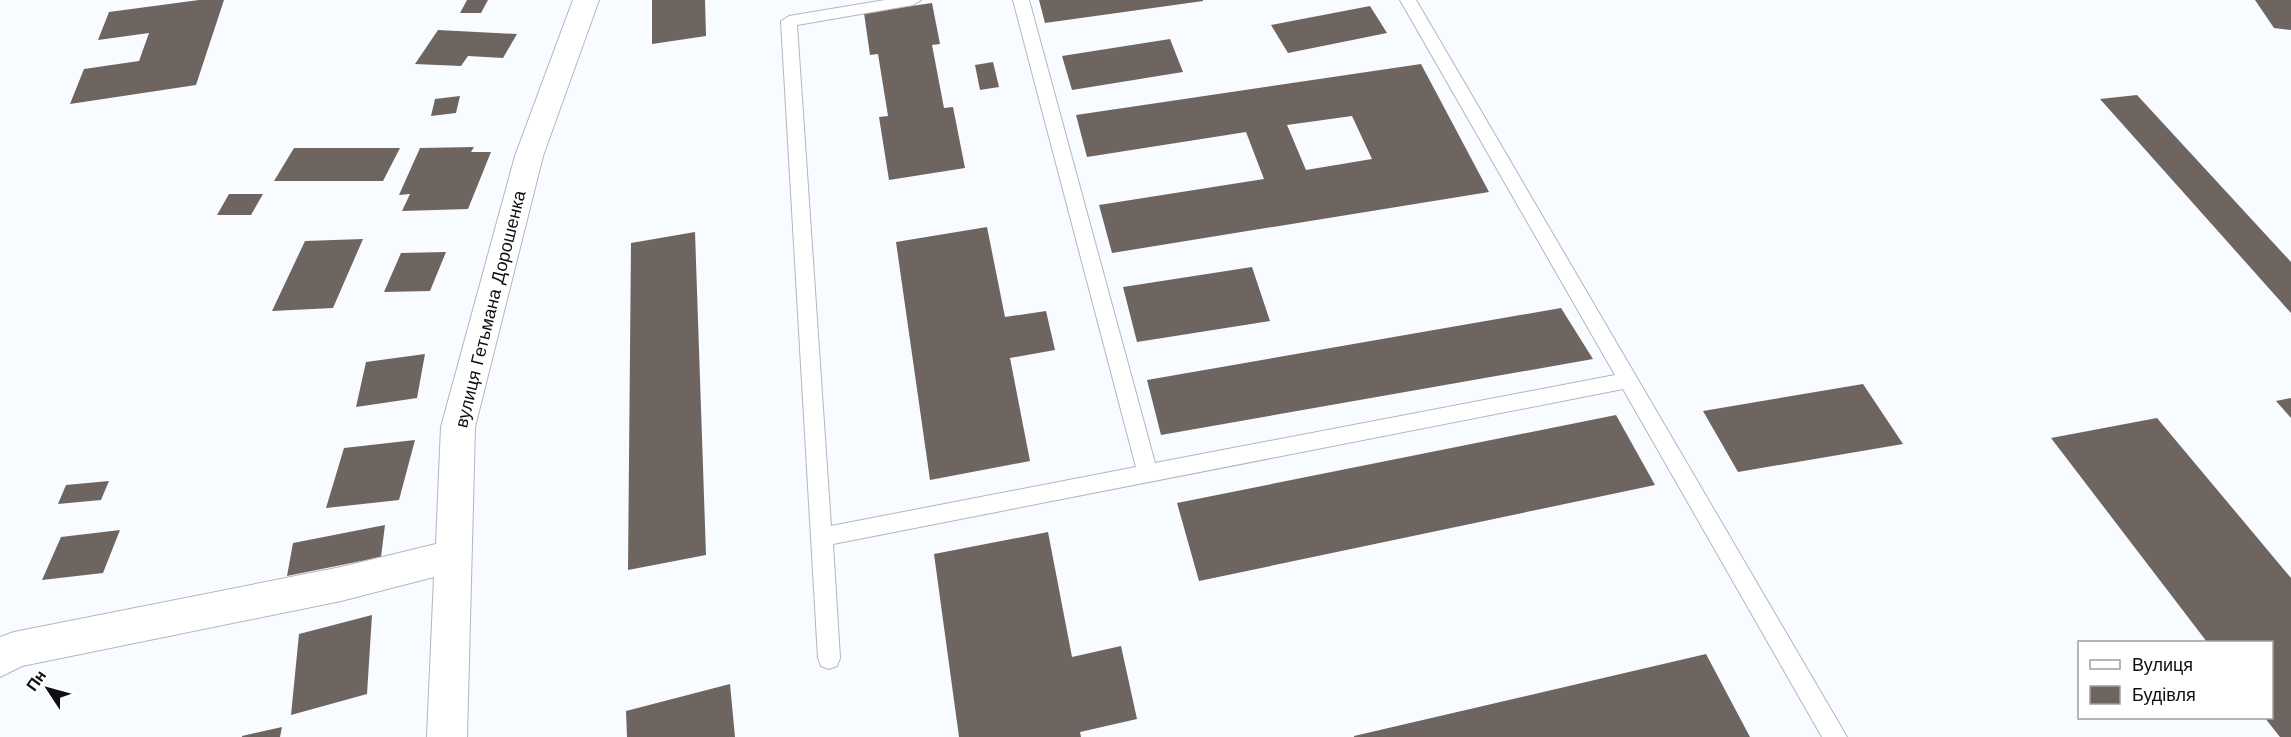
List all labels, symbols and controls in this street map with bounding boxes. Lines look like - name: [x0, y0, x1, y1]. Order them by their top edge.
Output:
- street label: вулиця Гетьмана Дорошенка: [450, 187, 530, 430]
- legend: [2078, 641, 2273, 719]
- text: Вулиця: [2132, 654, 2193, 675]
- north arrow: [18, 659, 78, 719]
- text: Пн: [22, 666, 50, 695]
- text: Будівля: [2132, 684, 2196, 705]

